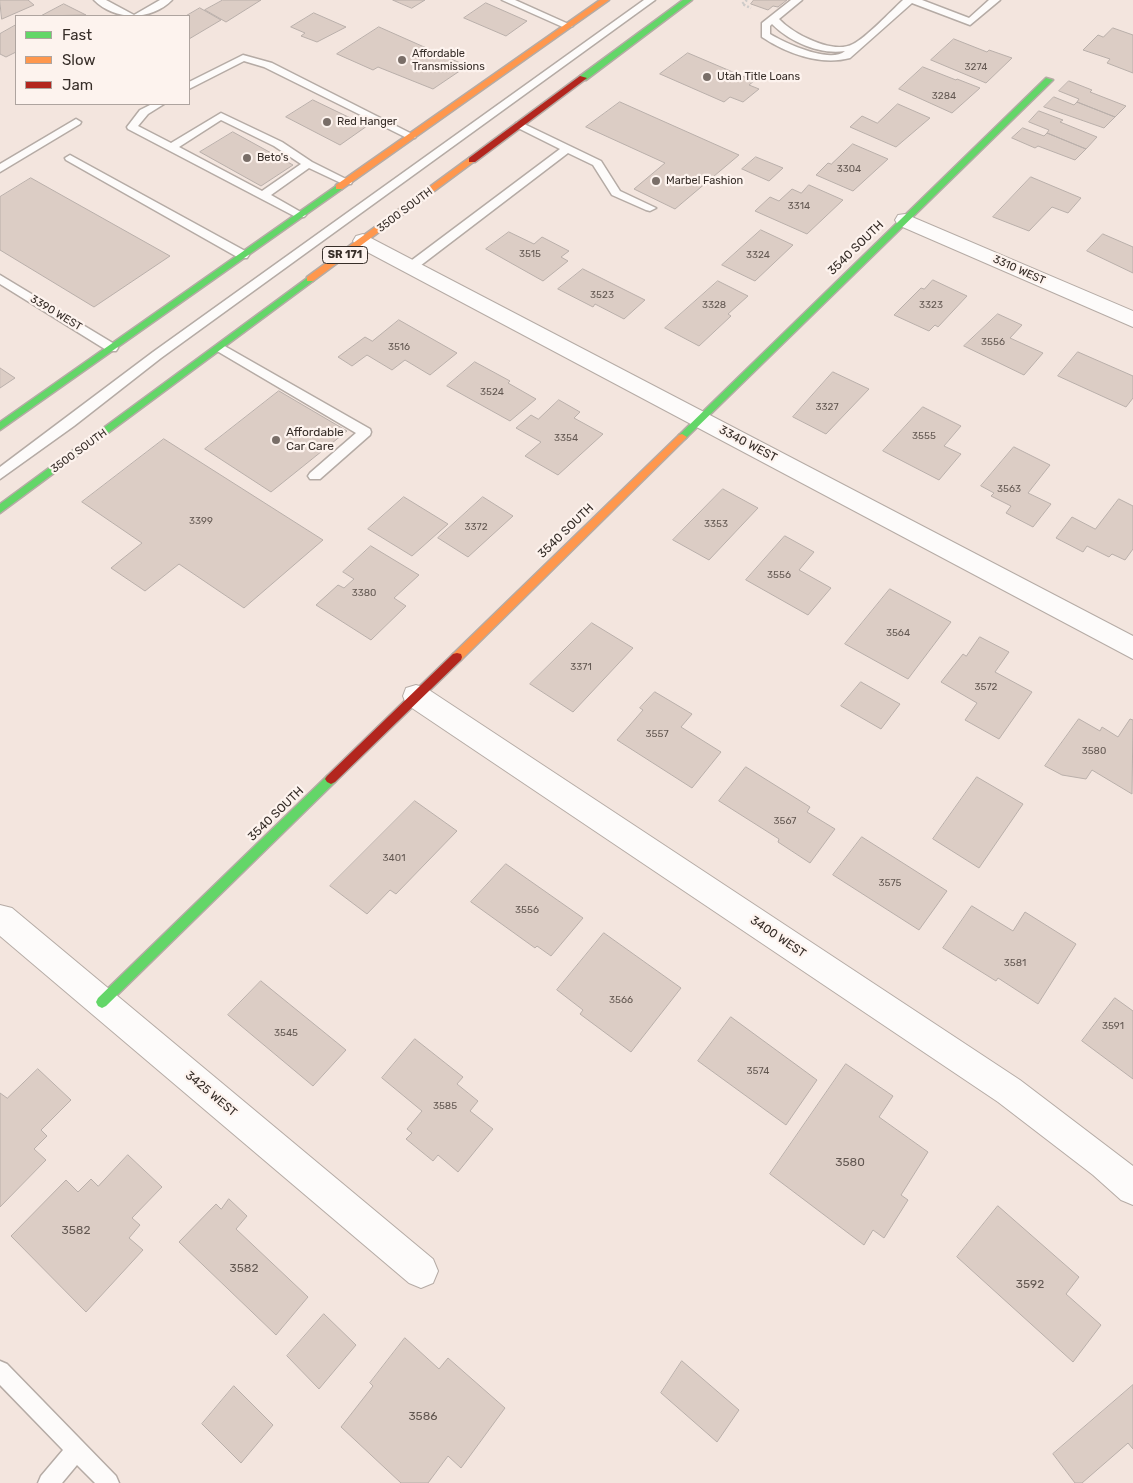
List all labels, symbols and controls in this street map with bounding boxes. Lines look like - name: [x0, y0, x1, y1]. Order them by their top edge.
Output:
- legend: [15, 15, 190, 105]
- text: Fast: [62, 26, 92, 44]
- place label: Affordable Transmissions: [412, 47, 485, 73]
- text: Slow: [62, 51, 95, 69]
- marker: Affordable Transmissions: [396, 54, 408, 66]
- house number: 3274: [965, 61, 987, 73]
- place label: Utah Title Loans: [717, 70, 800, 84]
- marker: Utah Title Loans: [701, 71, 713, 83]
- text: Jam: [62, 76, 93, 94]
- house number: 3284: [932, 90, 956, 102]
- place label: Red Hanger: [337, 115, 397, 129]
- marker: Red Hanger: [321, 116, 333, 128]
- place label: Beto's: [257, 151, 289, 165]
- marker: Beto's: [241, 152, 253, 164]
- house number: 3304: [837, 163, 861, 175]
- place label: Marbel Fashion: [666, 174, 743, 188]
- marker: Marbel Fashion: [650, 175, 662, 187]
- street label: 3500 SOUTH: [375, 185, 435, 235]
- house number: 3314: [788, 200, 810, 212]
- street label: 3540 SOUTH: [825, 218, 887, 278]
- road number: SR 171: [322, 246, 368, 264]
- house number: 3515: [519, 248, 541, 260]
- house number: 3324: [746, 249, 770, 261]
- street label: 3310 WEST: [991, 253, 1047, 287]
- house number: 3523: [590, 289, 614, 301]
- street label: 3390 WEST: [28, 292, 84, 334]
- house number: 3328: [702, 299, 726, 311]
- house number: 3323: [919, 299, 943, 311]
- house number: 3556: [981, 336, 1005, 348]
- house number: 3516: [388, 341, 410, 353]
- house number: 3524: [480, 386, 504, 398]
- house number: 3327: [815, 401, 839, 413]
- street label: 3340 WEST: [717, 423, 779, 465]
- street label: 3500 SOUTH: [48, 426, 110, 476]
- place label: Affordable Car Care: [286, 426, 344, 454]
- house number: 3555: [912, 430, 936, 442]
- house number: 3354: [554, 432, 578, 444]
- marker: Affordable Car Care: [270, 434, 282, 446]
- house number: 3563: [997, 483, 1021, 495]
- street label: 3540 SOUTH: [535, 501, 597, 561]
- house number: 3399: [189, 515, 213, 527]
- house number: 3353: [704, 518, 728, 530]
- house number: 3372: [464, 521, 488, 533]
- house number: 3556: [767, 569, 791, 581]
- house number: 3380: [352, 587, 376, 599]
- house number: 3564: [886, 627, 910, 639]
- house number: 3371: [570, 661, 592, 673]
- house number: 3572: [975, 681, 997, 693]
- house number: 3557: [645, 728, 669, 740]
- house number: 3580: [1082, 745, 1106, 757]
- street label: 3540 SOUTH: [245, 784, 307, 844]
- house number: 3567: [774, 815, 796, 827]
- house number: 3401: [383, 852, 405, 864]
- house number: 3575: [878, 877, 902, 889]
- house number: 3556: [515, 904, 539, 916]
- street label: 3400 WEST: [747, 913, 809, 961]
- house number: 3581: [1004, 957, 1026, 969]
- house number: 3566: [609, 994, 633, 1006]
- house number: 3591: [1102, 1020, 1124, 1032]
- house number: 3545: [274, 1027, 298, 1039]
- house number: 3574: [747, 1065, 769, 1077]
- street label: 3425 WEST: [182, 1068, 240, 1120]
- house number: 3585: [433, 1100, 457, 1112]
- house number: 3580: [835, 1156, 865, 1170]
- house number: 3582: [61, 1224, 91, 1238]
- house number: 3582: [229, 1262, 259, 1276]
- house number: 3592: [1016, 1278, 1044, 1292]
- house number: 3586: [408, 1410, 438, 1424]

